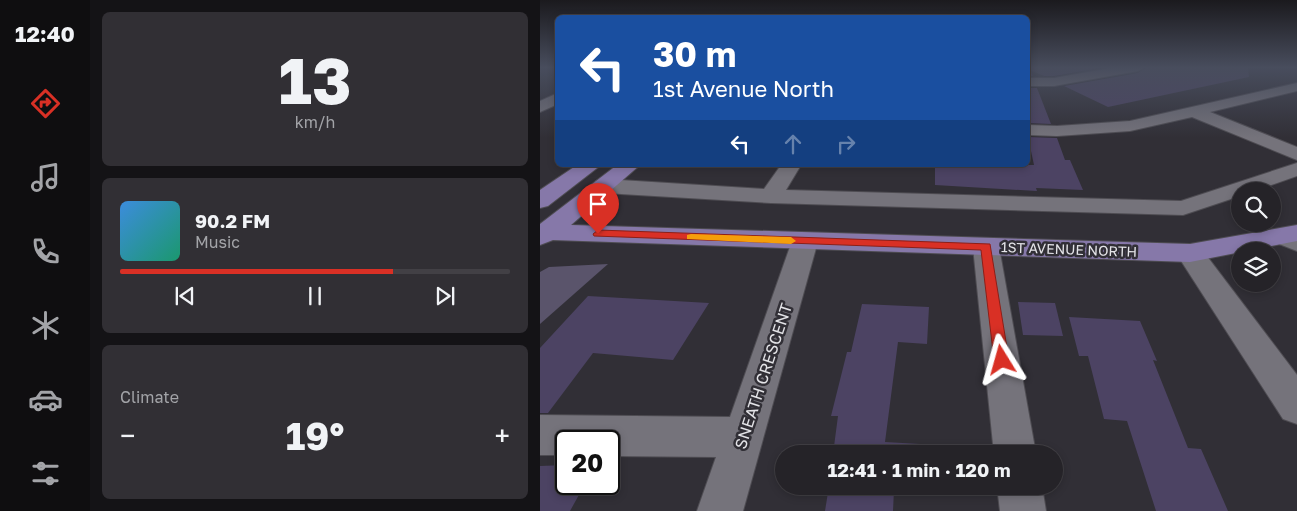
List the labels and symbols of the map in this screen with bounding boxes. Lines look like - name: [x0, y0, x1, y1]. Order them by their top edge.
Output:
- pin: [577, 183, 619, 234]
- street label: 1ST AVENUE NORTH: [1001, 238, 1137, 260]
- street label: SNEATH CRESCENT: [730, 300, 796, 451]
- position arrow: [975, 333, 1027, 385]
- speed limit sign: 20: [555, 430, 620, 495]

